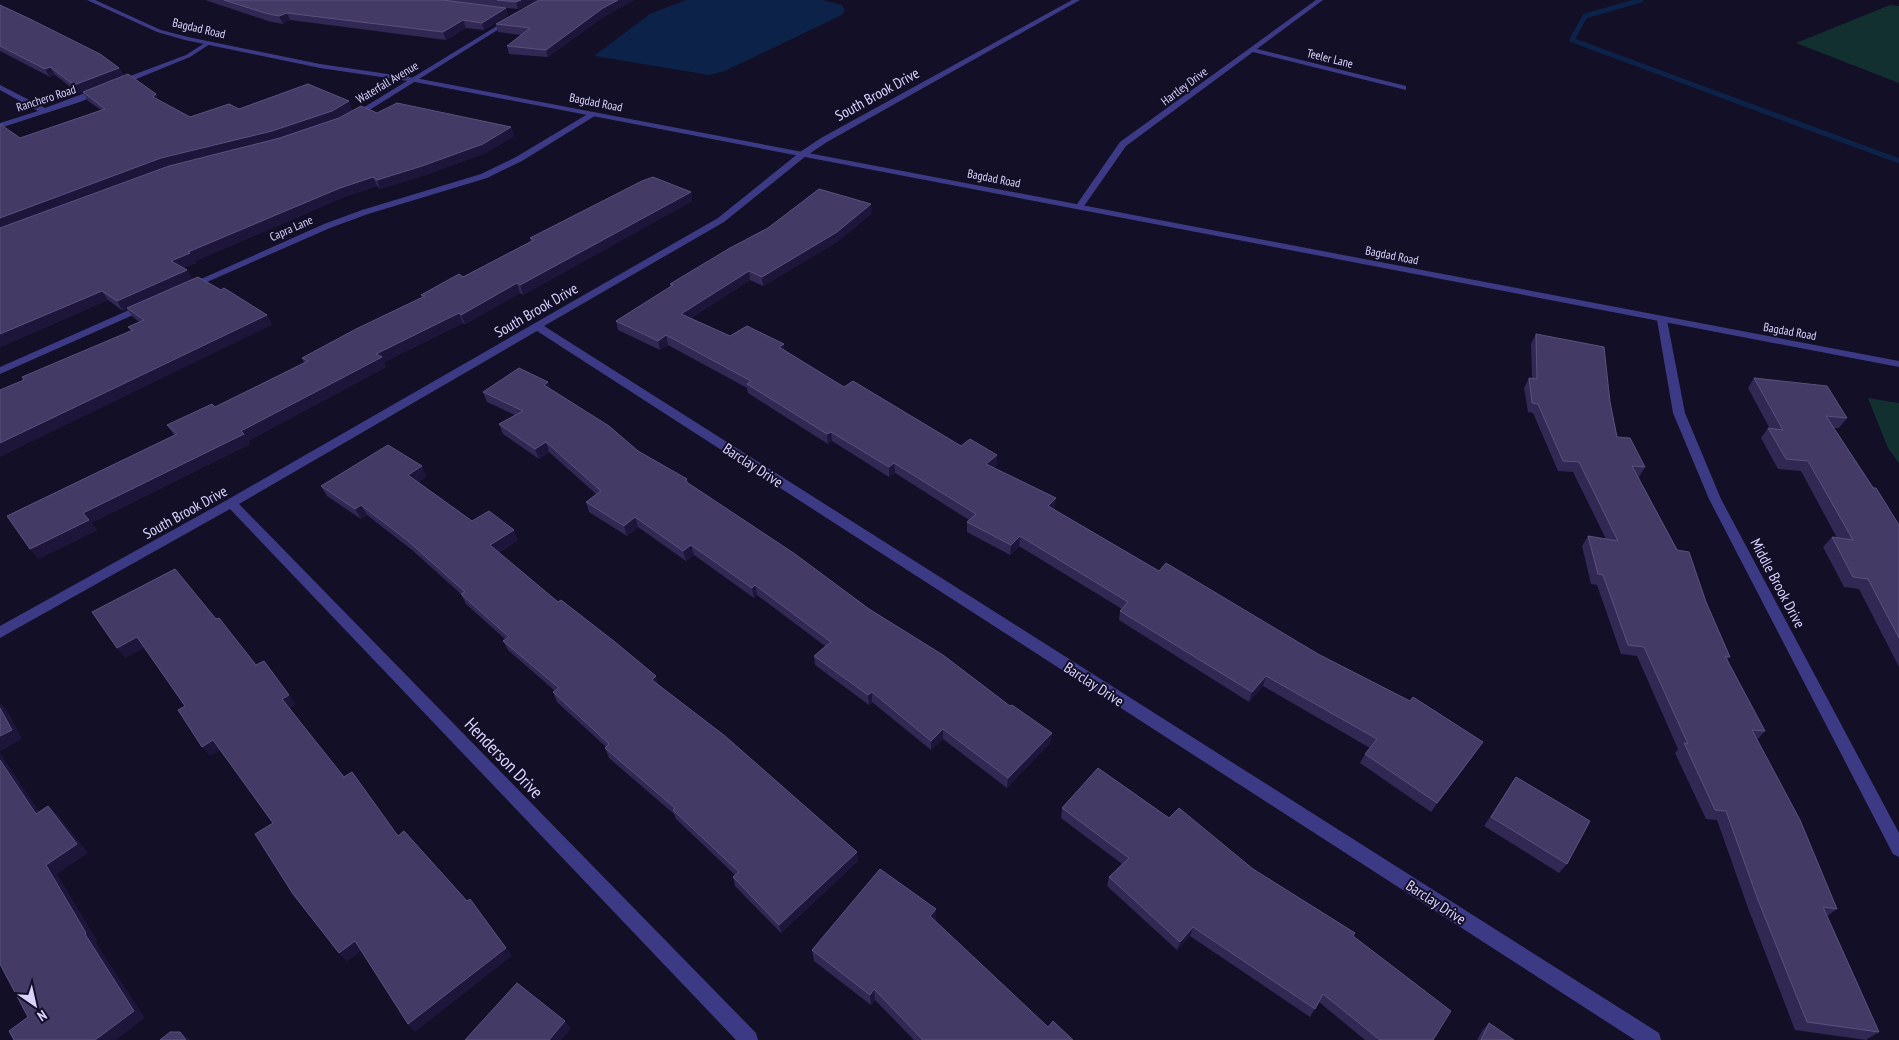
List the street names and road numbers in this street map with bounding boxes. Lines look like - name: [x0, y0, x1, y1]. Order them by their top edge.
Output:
- street label: Bagdad Road: [171, 15, 227, 41]
- street label: Teeler Lane: [1305, 45, 1355, 71]
- street label: Waterfall Avenue: [353, 58, 421, 106]
- street label: South Brook Drive: [832, 63, 922, 125]
- street label: Hartley Drive: [1158, 64, 1210, 108]
- street label: Ranchero Road: [14, 81, 78, 115]
- street label: Bagdad Road: [568, 89, 624, 115]
- street label: Bagdad Road: [966, 165, 1022, 191]
- street label: Capra Lane: [267, 212, 315, 244]
- street label: Bagdad Road: [1364, 242, 1420, 268]
- street label: South Brook Drive: [491, 278, 581, 342]
- street label: Bagdad Road: [1762, 319, 1818, 343]
- street label: Barclay Drive: [719, 439, 787, 491]
- street label: South Brook Drive: [140, 481, 230, 543]
- street label: Middle Brook Drive: [1746, 535, 1810, 631]
- street label: Barclay Drive: [1060, 658, 1128, 710]
- street label: Henderson Drive: [460, 713, 548, 803]
- street label: Barclay Drive: [1402, 876, 1470, 928]

